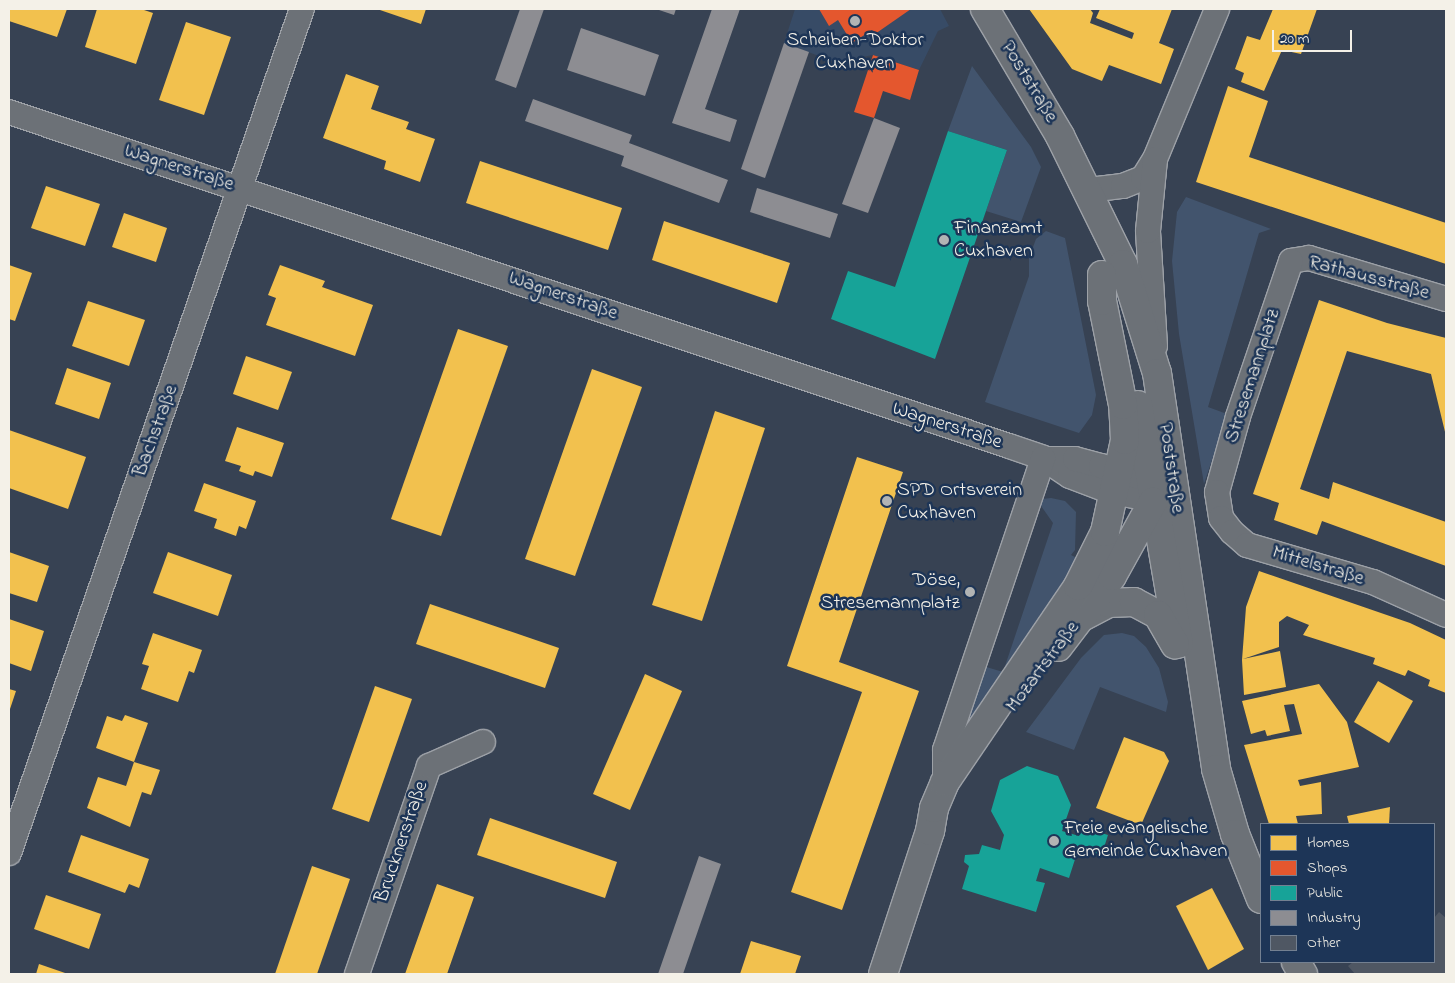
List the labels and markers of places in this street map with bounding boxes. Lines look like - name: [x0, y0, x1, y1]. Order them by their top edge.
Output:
- marker: Scheiben-Doktor Cuxhaven: [849, 15, 861, 27]
- place label: Scheiben-Doktor Cuxhaven: [786, 29, 924, 76]
- place label: Finanzamt Cuxhaven: [954, 216, 1042, 263]
- marker: Finanzamt Cuxhaven: [938, 234, 950, 246]
- place label: SPD Ortsverein Cuxhaven: [897, 478, 1022, 525]
- marker: SPD Ortsverein Cuxhaven: [881, 495, 893, 507]
- place label: Döse, Stresemannplatz: [821, 568, 960, 615]
- marker: Döse, Stresemannplatz: [964, 586, 976, 598]
- place label: Freie evangelische Gemeinde Cuxhaven: [1064, 817, 1227, 864]
- marker: Freie evangelische Gemeinde Cuxhaven: [1048, 835, 1060, 847]

